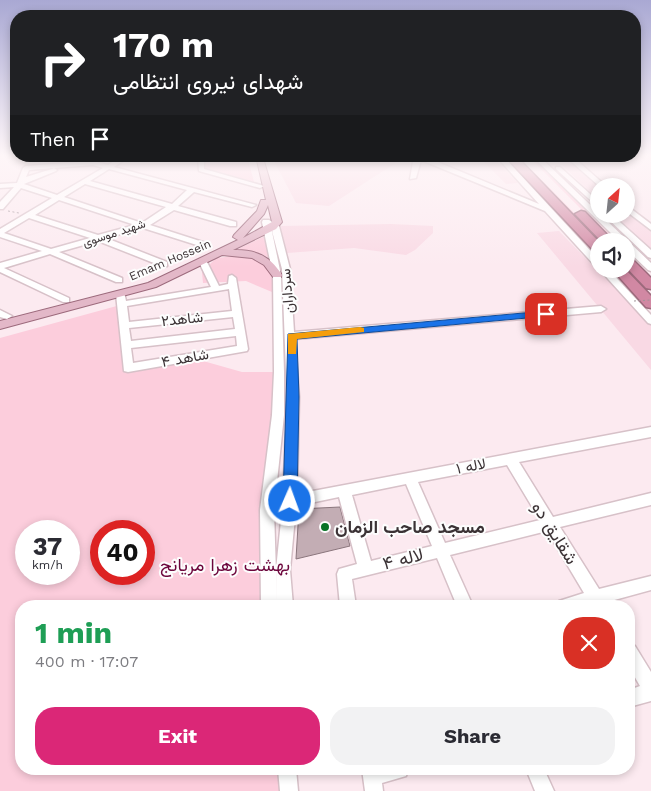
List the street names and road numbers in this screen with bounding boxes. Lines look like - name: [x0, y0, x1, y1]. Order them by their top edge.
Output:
- street label: شهید موسوی: [81, 216, 148, 251]
- street label: Emam Hossein: [127, 236, 213, 284]
- street label: سرداران: [276, 268, 298, 314]
- street label: شاهد۲: [160, 308, 204, 330]
- street label: شاهد ۴: [160, 345, 210, 371]
- street label: لاله ۱: [455, 454, 487, 478]
- street label: شقایق دو: [527, 497, 583, 569]
- street label: لاله ۴: [380, 543, 425, 574]

